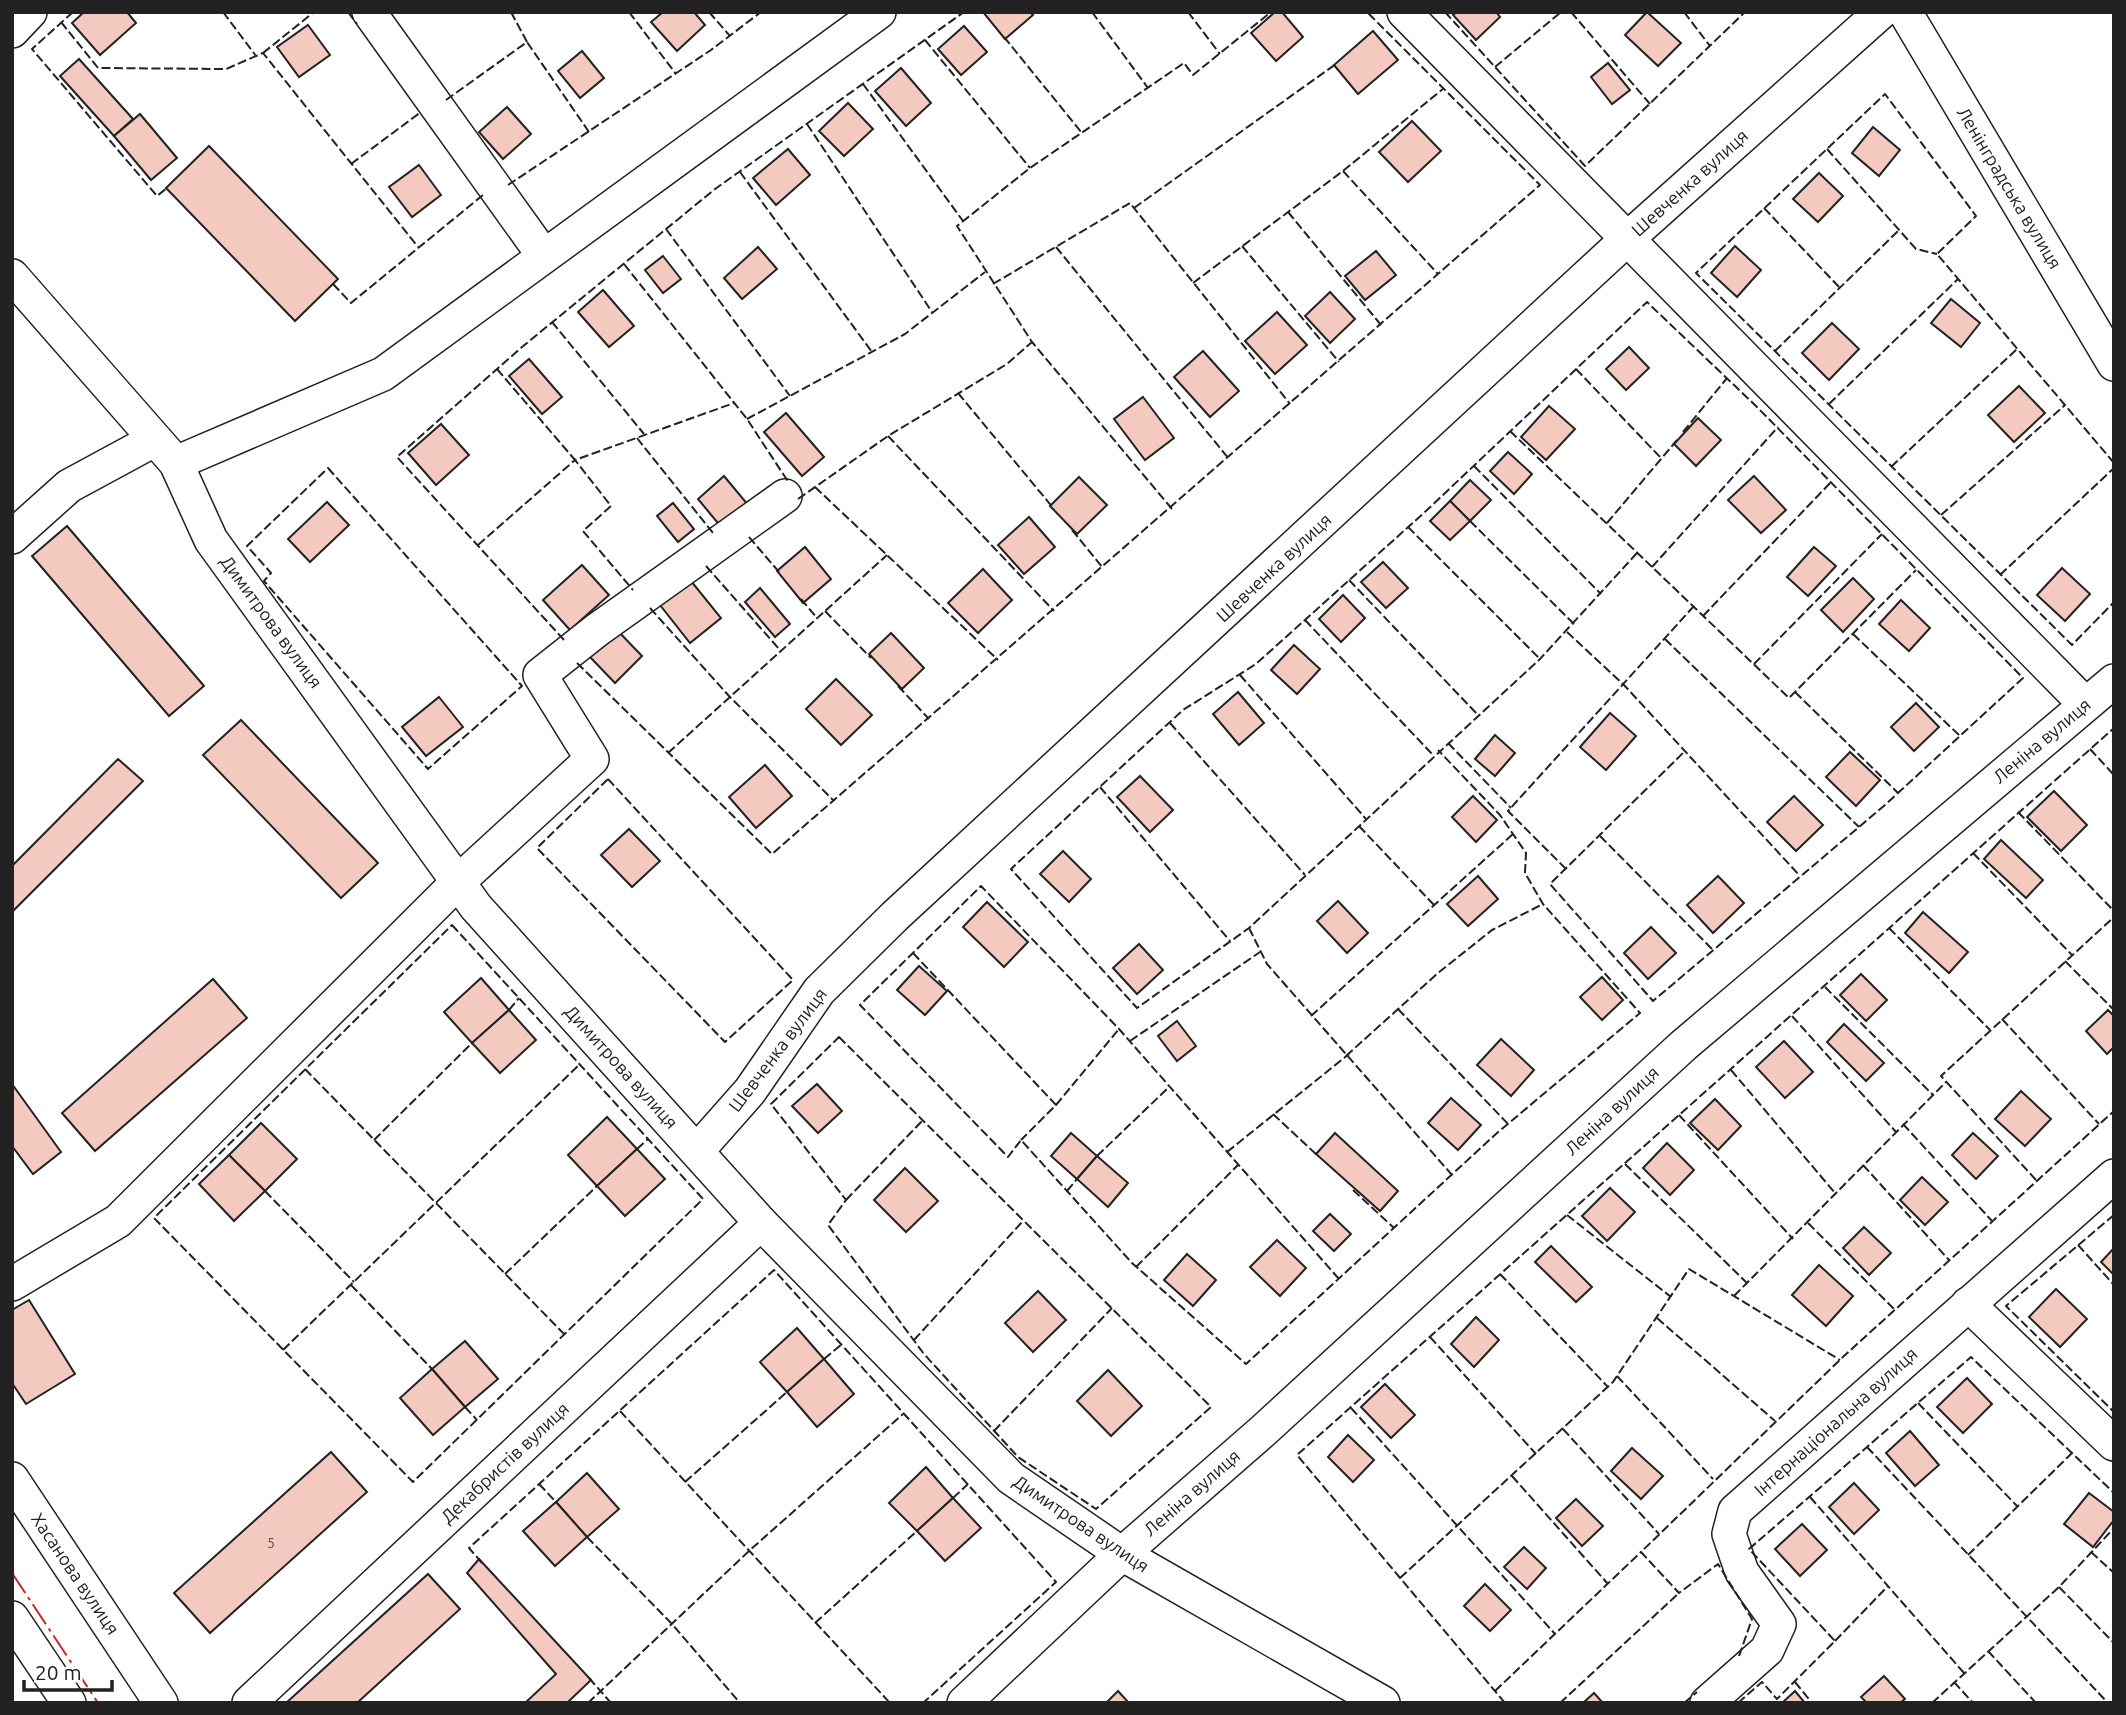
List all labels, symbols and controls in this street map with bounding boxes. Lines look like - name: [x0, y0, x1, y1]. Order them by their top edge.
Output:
- street label: Ленінградська вулиця: [1954, 103, 2066, 272]
- street label: Шевченка вулиця: [1627, 125, 1752, 240]
- street label: Шевченка вулиця: [1212, 509, 1335, 626]
- street label: Димитрова вулиця: [217, 551, 327, 692]
- street label: Леніна вулиця: [1989, 694, 2094, 787]
- street label: Шевченка вулиця: [724, 984, 830, 1115]
- street label: Димитрова вулиця: [561, 1001, 682, 1132]
- street label: Леніна вулиця: [1560, 1062, 1662, 1159]
- street label: Інтернаціональна вулиця: [1750, 1343, 1921, 1500]
- street label: Декабристів вулиця: [436, 1398, 572, 1527]
- street label: Леніна вулиця: [1139, 1445, 1243, 1539]
- street label: Димитрова вулиця: [1010, 1470, 1153, 1576]
- street label: Хасанова вулиця: [28, 1509, 124, 1638]
- house number: 5: [267, 1535, 275, 1551]
- scale bar: [24, 1648, 112, 1692]
- text: 20 m: [35, 1660, 82, 1684]

